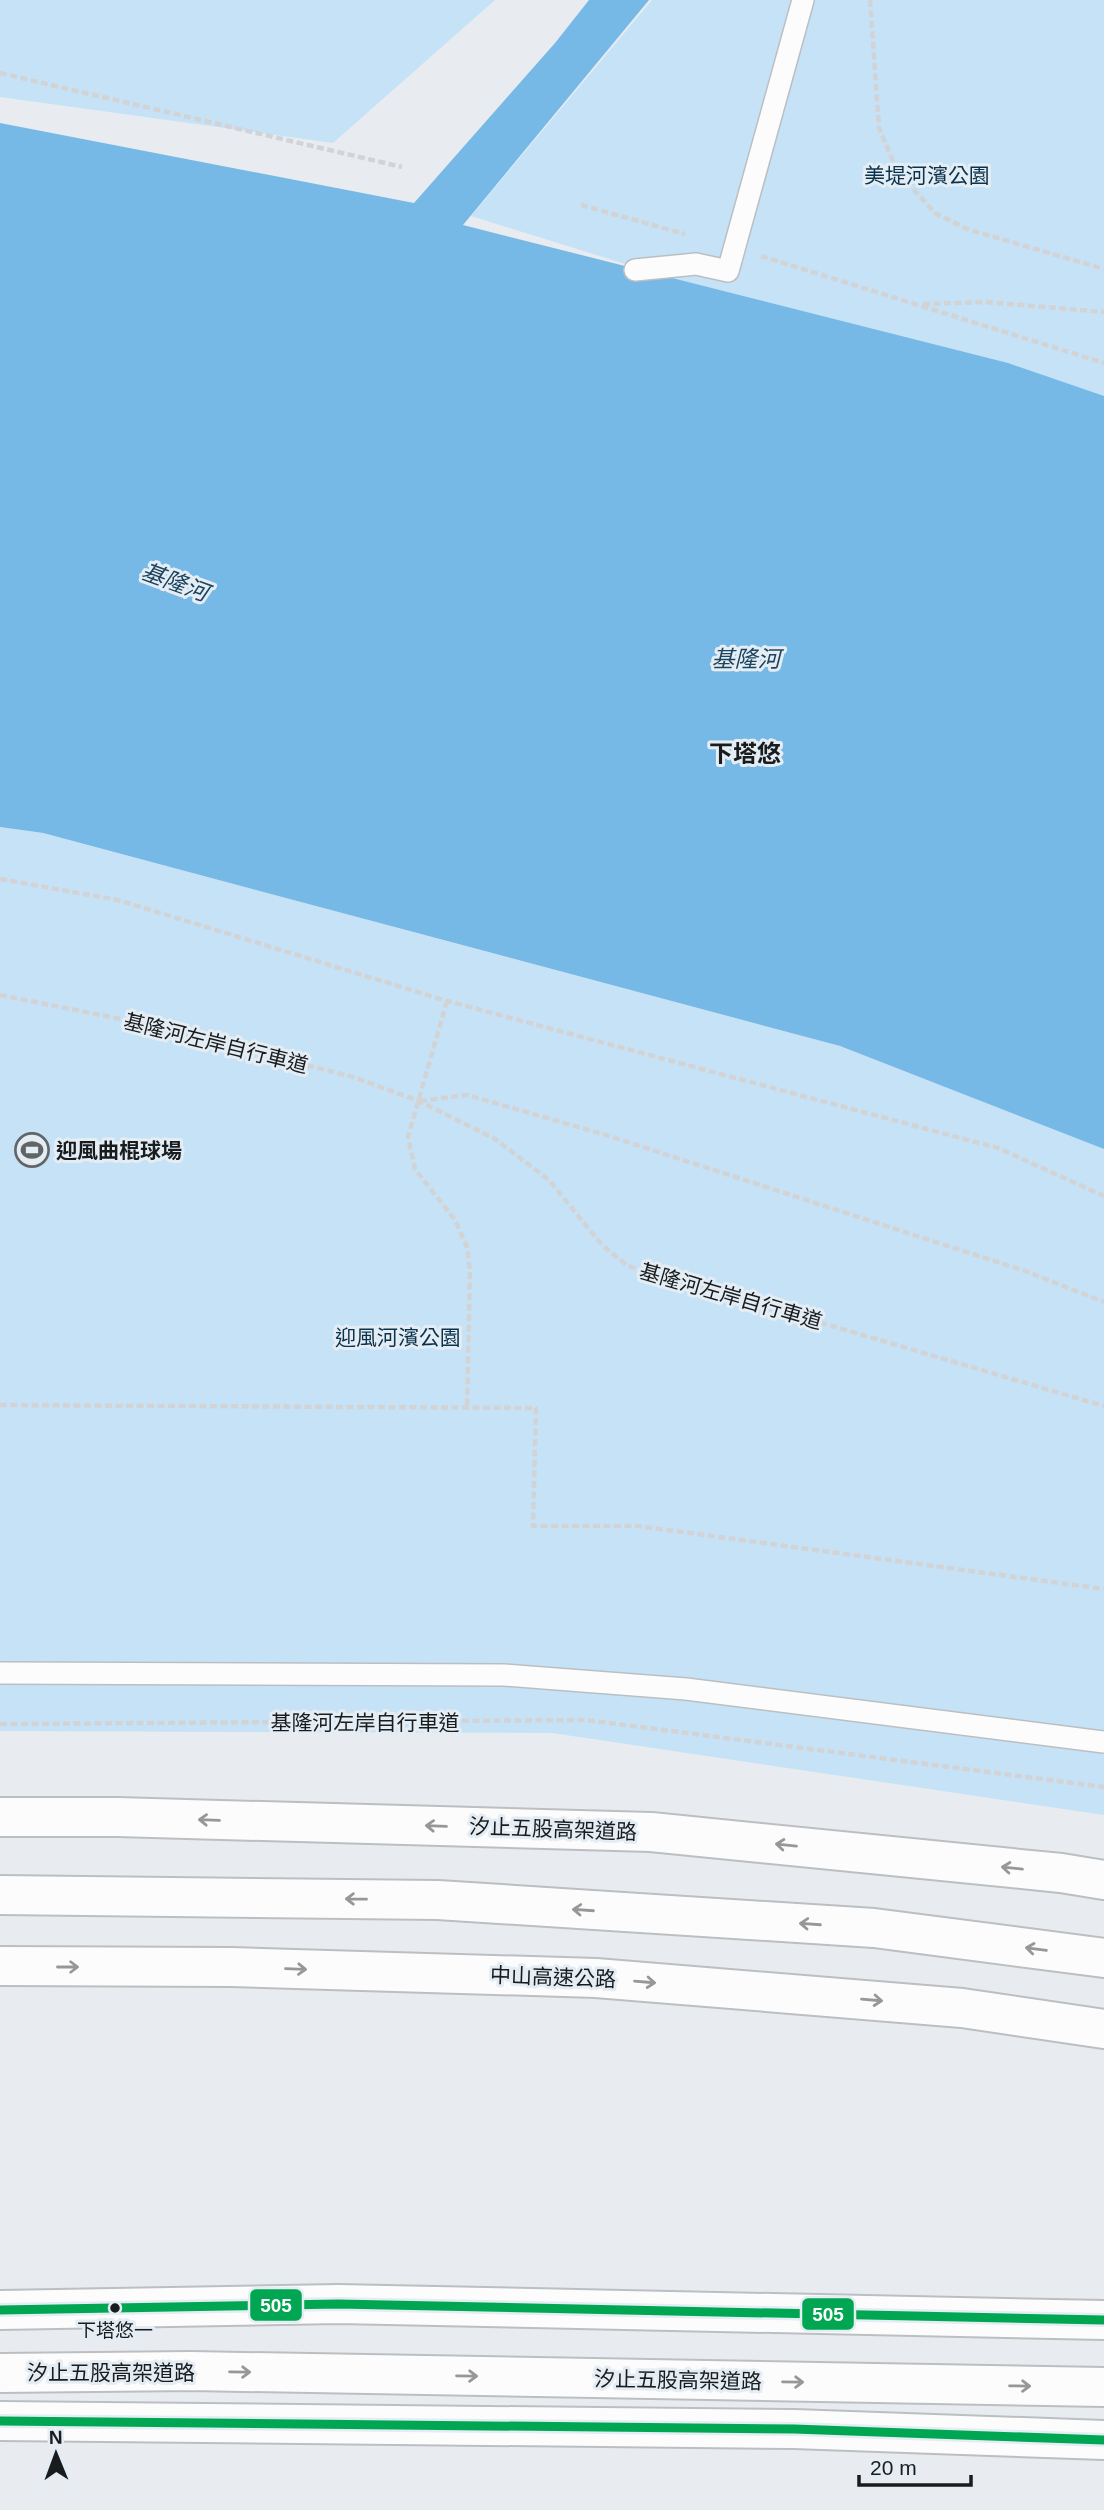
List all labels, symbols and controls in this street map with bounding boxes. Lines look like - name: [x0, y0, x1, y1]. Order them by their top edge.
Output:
- park label: 美堤河濱公園: [864, 164, 990, 187]
- water label: 基隆河: [138, 558, 216, 607]
- water label: 基隆河: [712, 646, 785, 672]
- district label: 下塔悠: [709, 740, 781, 767]
- street label: 基隆河左岸自行車道: [122, 1009, 310, 1077]
- sports icon: 迎風曲棍球場: [13, 1131, 51, 1169]
- place label: 迎風曲棍球場: [56, 1139, 182, 1162]
- street label: 基隆河左岸自行車道: [637, 1259, 825, 1333]
- park label: 迎風河濱公園: [335, 1326, 461, 1349]
- street label: 基隆河左岸自行車道: [271, 1711, 460, 1734]
- one-way arrow: [198, 1813, 221, 1827]
- street label: 汐止五股高架道路: [469, 1815, 637, 1843]
- one-way arrow: [425, 1820, 448, 1833]
- one-way arrow: [775, 1839, 797, 1852]
- one-way arrow: [1001, 1861, 1024, 1874]
- one-way arrow: [345, 1893, 368, 1906]
- one-way arrow: [572, 1903, 595, 1916]
- one-way arrow: [800, 1917, 822, 1930]
- one-way arrow: [1025, 1943, 1048, 1956]
- one-way arrow: [56, 1960, 79, 1974]
- one-way arrow: [284, 1962, 307, 1976]
- street label: 中山高速公路: [490, 1963, 616, 1991]
- one-way arrow: [634, 1976, 656, 1989]
- one-way arrow: [860, 1994, 883, 2007]
- line badge: 505: [249, 2288, 303, 2322]
- text: 505: [260, 2295, 292, 2316]
- line badge: 505: [801, 2297, 855, 2331]
- marker: 下塔悠一: [108, 2301, 122, 2315]
- text: 505: [812, 2304, 844, 2325]
- place label: 下塔悠一: [77, 2320, 153, 2341]
- street label: 汐止五股高架道路: [27, 2361, 195, 2384]
- one-way arrow: [228, 2366, 251, 2379]
- street label: 汐止五股高架道路: [594, 2367, 762, 2393]
- one-way arrow: [455, 2369, 478, 2383]
- one-way arrow: [781, 2375, 804, 2389]
- one-way arrow: [1008, 2379, 1031, 2393]
- north arrow: [21, 2419, 91, 2489]
- text: N: [49, 2427, 63, 2448]
- scale bar: [859, 2444, 971, 2488]
- text: 20 m: [870, 2456, 917, 2479]

